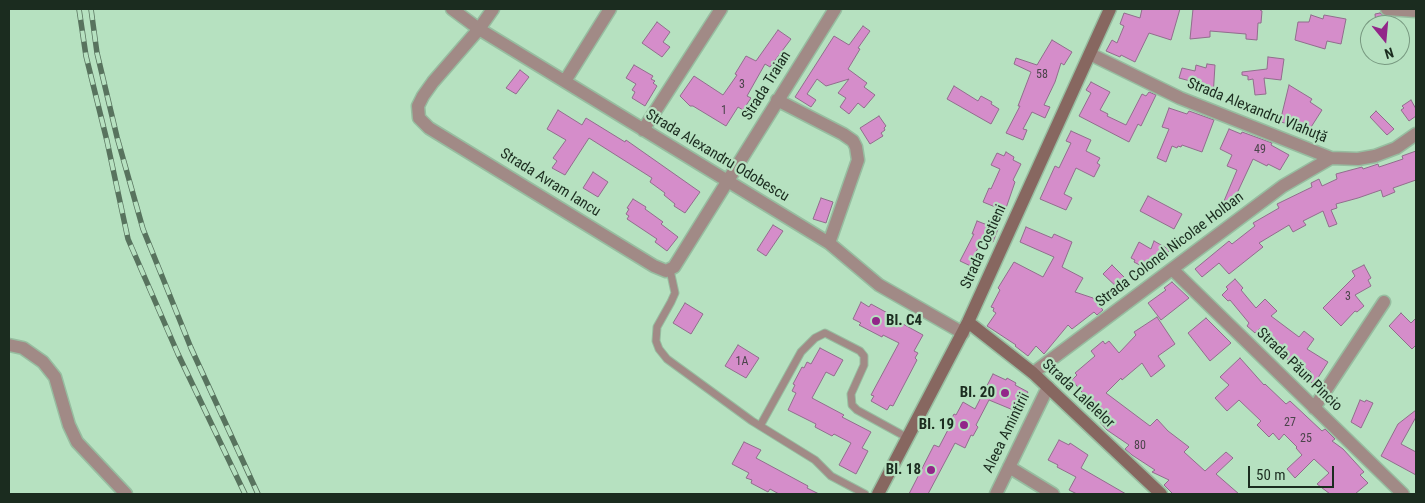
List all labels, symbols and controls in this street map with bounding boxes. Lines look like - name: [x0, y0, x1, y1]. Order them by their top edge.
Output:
- north arrow: [1360, 15, 1410, 65]
- text: N: [1383, 44, 1396, 62]
- street label: Strada Traian: [739, 48, 795, 124]
- house number: 58: [1036, 68, 1048, 82]
- street label: Strada Alexandru Vlahuță: [1184, 75, 1330, 147]
- house number: 3: [739, 78, 745, 92]
- house number: 1: [721, 104, 727, 118]
- street label: Strada Alexandru Odobescu: [642, 106, 792, 206]
- house number: 49: [1254, 143, 1266, 157]
- street label: Strada Avram Iancu: [496, 145, 604, 221]
- street label: Strada Colonel Nicolae Holban: [1093, 189, 1247, 311]
- street label: Strada Costieni: [957, 202, 1011, 292]
- house number: 3: [1345, 290, 1351, 304]
- place label: Bl. C4: [886, 312, 922, 330]
- marker: Bl. C4: [870, 315, 882, 327]
- street label: Strada Păun Pincio: [1252, 325, 1346, 415]
- house number: 1A: [736, 355, 748, 369]
- street label: Strada Lalelelor: [1038, 356, 1118, 432]
- place label: Bl. 20: [960, 384, 995, 402]
- marker: Bl. 20: [999, 387, 1011, 399]
- street label: Aleea Amintirii: [980, 390, 1034, 476]
- place label: Bl. 19: [919, 416, 954, 434]
- house number: 27: [1284, 416, 1296, 430]
- marker: Bl. 19: [958, 419, 970, 431]
- house number: 25: [1300, 432, 1312, 446]
- house number: 80: [1134, 439, 1146, 453]
- scale bar: [1250, 456, 1336, 488]
- place label: Bl. 18: [886, 461, 921, 479]
- marker: Bl. 18: [925, 464, 937, 476]
- text: 50 m: [1256, 466, 1286, 484]

